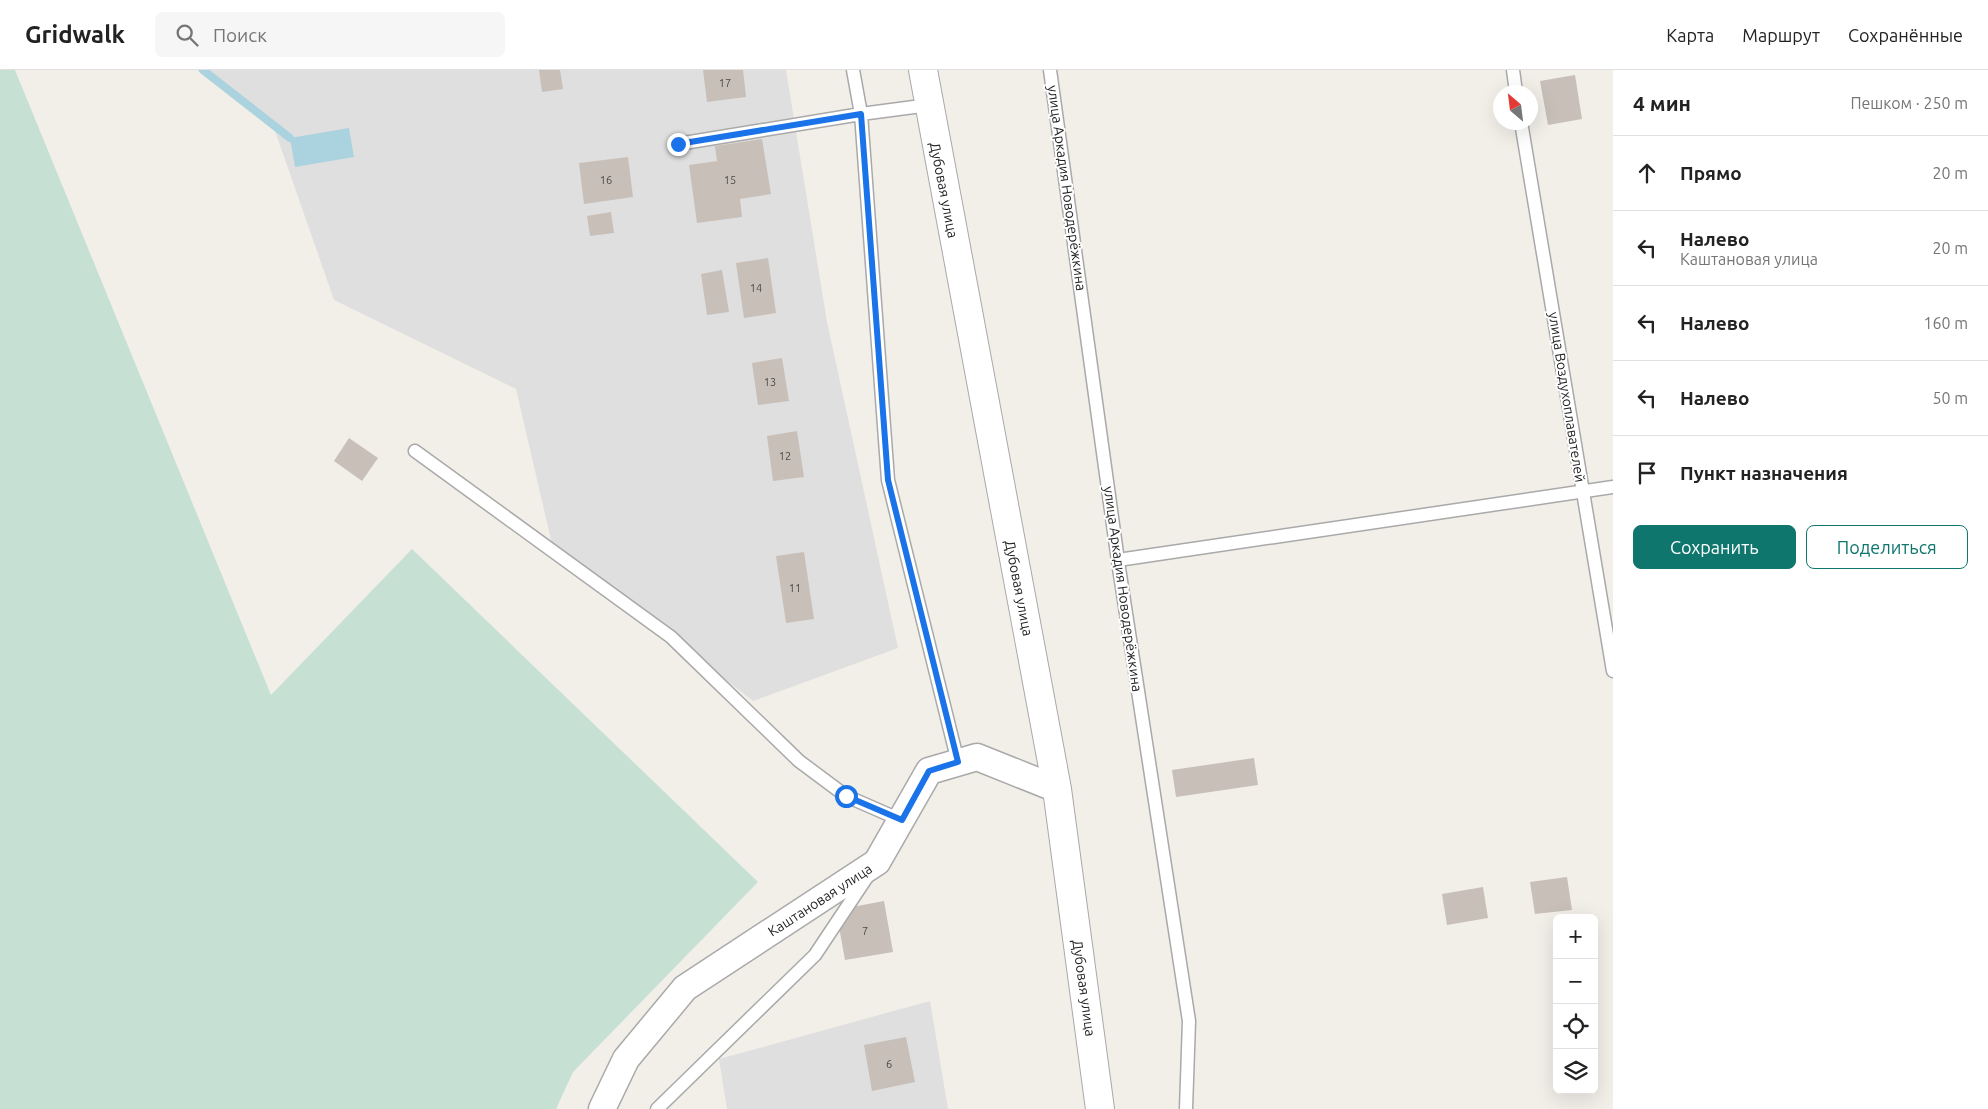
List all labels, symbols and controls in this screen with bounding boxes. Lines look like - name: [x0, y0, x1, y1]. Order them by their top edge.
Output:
- search box: [155, 12, 505, 57]
- text: Gridwalk: [25, 21, 125, 48]
- icon: search: [173, 21, 201, 49]
- text: Поиск: [213, 24, 267, 46]
- text: Карта: [1666, 25, 1714, 45]
- text: Маршрут: [1742, 25, 1820, 45]
- text: Сохранённые: [1848, 25, 1963, 45]
- house number: 17: [719, 77, 731, 89]
- street label: улица Аркадия Новодерёжкина: [1045, 84, 1089, 292]
- north arrow: [1493, 85, 1538, 130]
- text: 4 мин: [1633, 91, 1691, 115]
- text: Пешком · 250 m: [1850, 94, 1968, 112]
- route end: [667, 133, 690, 156]
- street label: Дубовая улица: [927, 141, 961, 239]
- icon: ahead: [1633, 159, 1661, 187]
- text: Прямо: [1680, 162, 1742, 184]
- text: 20 m: [1932, 164, 1968, 182]
- house number: 16: [600, 174, 612, 186]
- house number: 15: [724, 174, 736, 186]
- text: Налево: [1680, 228, 1749, 250]
- icon: left: [1633, 234, 1661, 262]
- text: 20 m: [1932, 239, 1968, 257]
- text: Каштановая улица: [1680, 250, 1818, 268]
- house number: 14: [750, 282, 762, 294]
- icon: left: [1633, 309, 1661, 337]
- street label: улица Воздухоплавателей: [1546, 311, 1588, 483]
- text: Налево: [1680, 312, 1749, 334]
- text: 160 m: [1923, 314, 1968, 332]
- house number: 13: [764, 376, 776, 388]
- icon: left: [1633, 384, 1661, 412]
- text: Налево: [1680, 387, 1749, 409]
- text: 50 m: [1932, 389, 1968, 407]
- house number: 12: [779, 450, 791, 462]
- icon: arrive: [1633, 459, 1661, 487]
- text: Пункт назначения: [1680, 462, 1848, 484]
- street label: улица Аркадия Новодерёжкина: [1101, 485, 1145, 693]
- button: Сохранить: [1633, 525, 1796, 569]
- button: Поделиться: [1806, 525, 1968, 569]
- street label: Дубовая улица: [1002, 539, 1036, 637]
- house number: 11: [789, 582, 801, 594]
- route start: [835, 785, 858, 808]
- street label: Каштановая улица: [765, 860, 875, 940]
- map controls: [1553, 914, 1598, 1094]
- button: +: [1553, 914, 1598, 959]
- house number: 7: [862, 925, 868, 937]
- street label: Дубовая улица: [1069, 939, 1099, 1037]
- button: −: [1553, 959, 1598, 1004]
- button: locate: [1553, 1004, 1598, 1049]
- button: layers: [1553, 1049, 1598, 1094]
- house number: 6: [886, 1058, 892, 1070]

